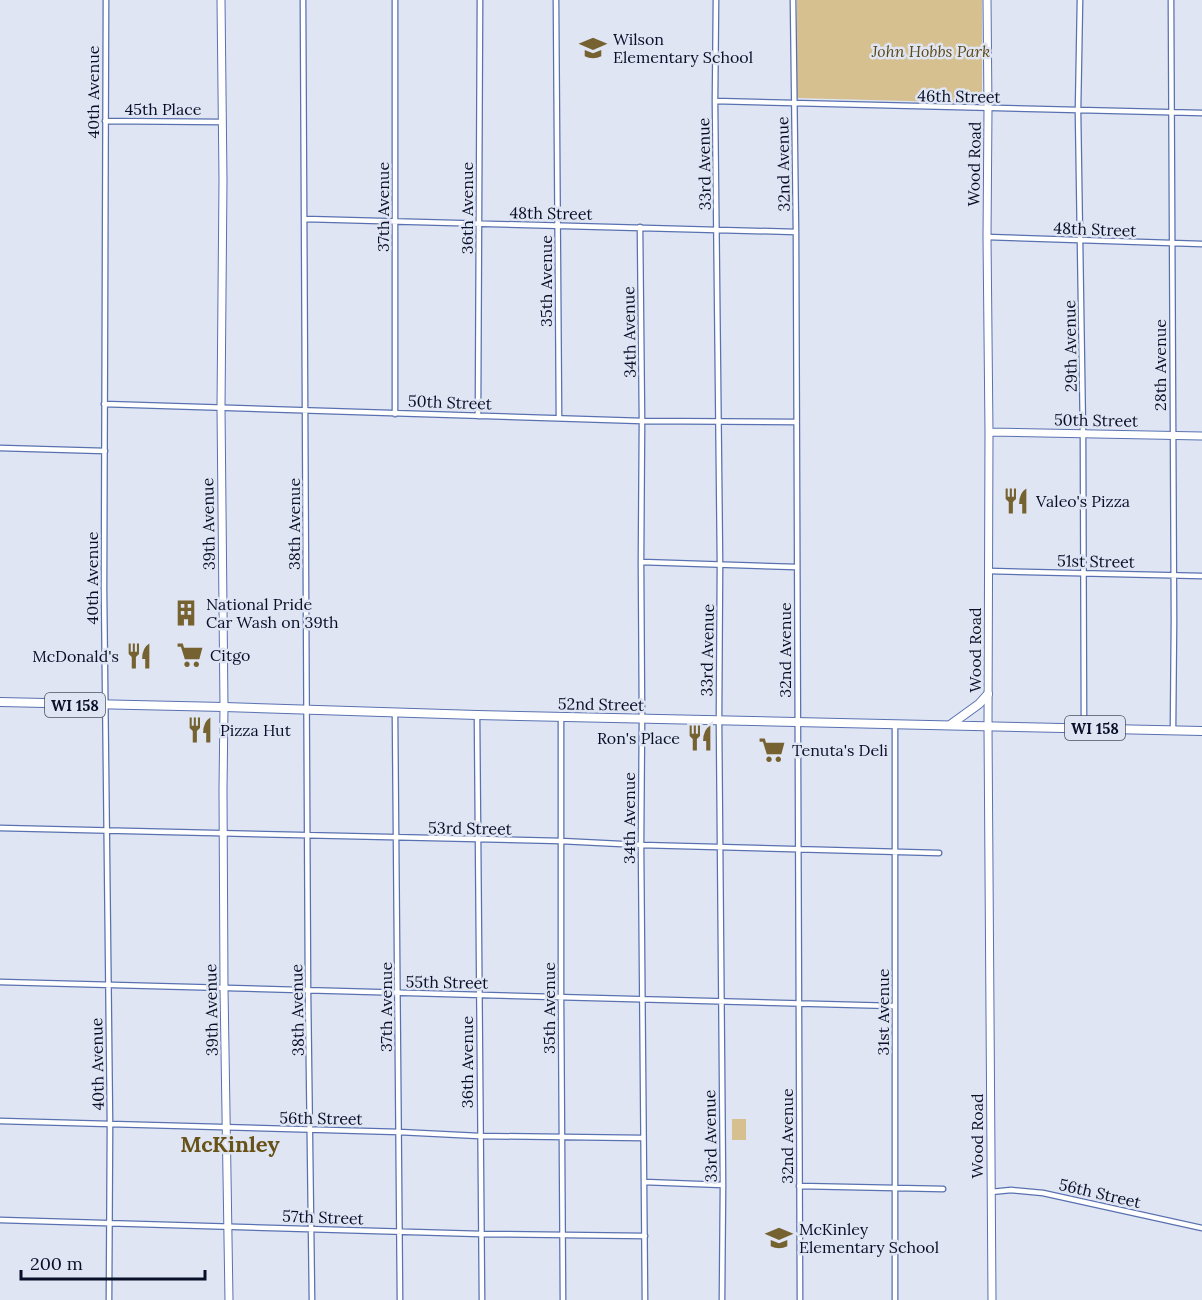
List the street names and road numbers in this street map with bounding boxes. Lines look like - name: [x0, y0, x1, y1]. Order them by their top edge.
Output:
- street label: 40th Avenue: [83, 45, 103, 138]
- street label: 46th Street: [917, 85, 1002, 107]
- street label: 45th Place: [125, 99, 202, 119]
- street label: 32nd Avenue: [772, 116, 794, 212]
- street label: 33rd Avenue: [693, 117, 715, 211]
- street label: Wood Road: [963, 121, 985, 207]
- street label: 36th Avenue: [457, 161, 477, 254]
- street label: 37th Avenue: [373, 162, 393, 252]
- street label: 48th Street: [509, 202, 593, 224]
- street label: 48th Street: [1053, 218, 1138, 240]
- street label: 35th Avenue: [536, 235, 556, 327]
- street label: 34th Avenue: [618, 286, 640, 378]
- street label: 29th Avenue: [1059, 299, 1081, 392]
- street label: 28th Avenue: [1150, 319, 1170, 411]
- street label: 50th Street: [408, 391, 493, 413]
- street label: 50th Street: [1054, 409, 1139, 431]
- street label: 39th Avenue: [197, 477, 219, 570]
- street label: 38th Avenue: [284, 478, 304, 570]
- street label: 40th Avenue: [82, 531, 102, 624]
- street label: 51st Street: [1057, 550, 1136, 572]
- street label: 32nd Avenue: [775, 602, 795, 698]
- street label: 33rd Avenue: [696, 603, 718, 697]
- street label: Wood Road: [965, 607, 985, 692]
- road number: WI 158: [45, 693, 105, 717]
- street label: 52nd Street: [558, 693, 645, 715]
- road number: WI 158: [1065, 716, 1125, 740]
- street label: 34th Avenue: [619, 772, 639, 864]
- street label: 53rd Street: [428, 817, 513, 839]
- street label: 37th Avenue: [376, 962, 396, 1052]
- street label: 35th Avenue: [539, 962, 559, 1054]
- street label: 39th Avenue: [200, 963, 222, 1056]
- street label: 38th Avenue: [286, 963, 308, 1056]
- street label: 31st Avenue: [873, 968, 893, 1055]
- street label: 55th Street: [405, 971, 489, 993]
- street label: 36th Avenue: [457, 1015, 477, 1108]
- street label: 40th Avenue: [86, 1017, 108, 1111]
- street label: 32nd Avenue: [777, 1088, 797, 1184]
- street label: 33rd Avenue: [699, 1089, 721, 1183]
- street label: Wood Road: [967, 1093, 987, 1178]
- street label: 56th Street: [279, 1107, 364, 1129]
- street label: 56th Street: [1057, 1174, 1144, 1212]
- street label: 57th Street: [282, 1206, 365, 1228]

